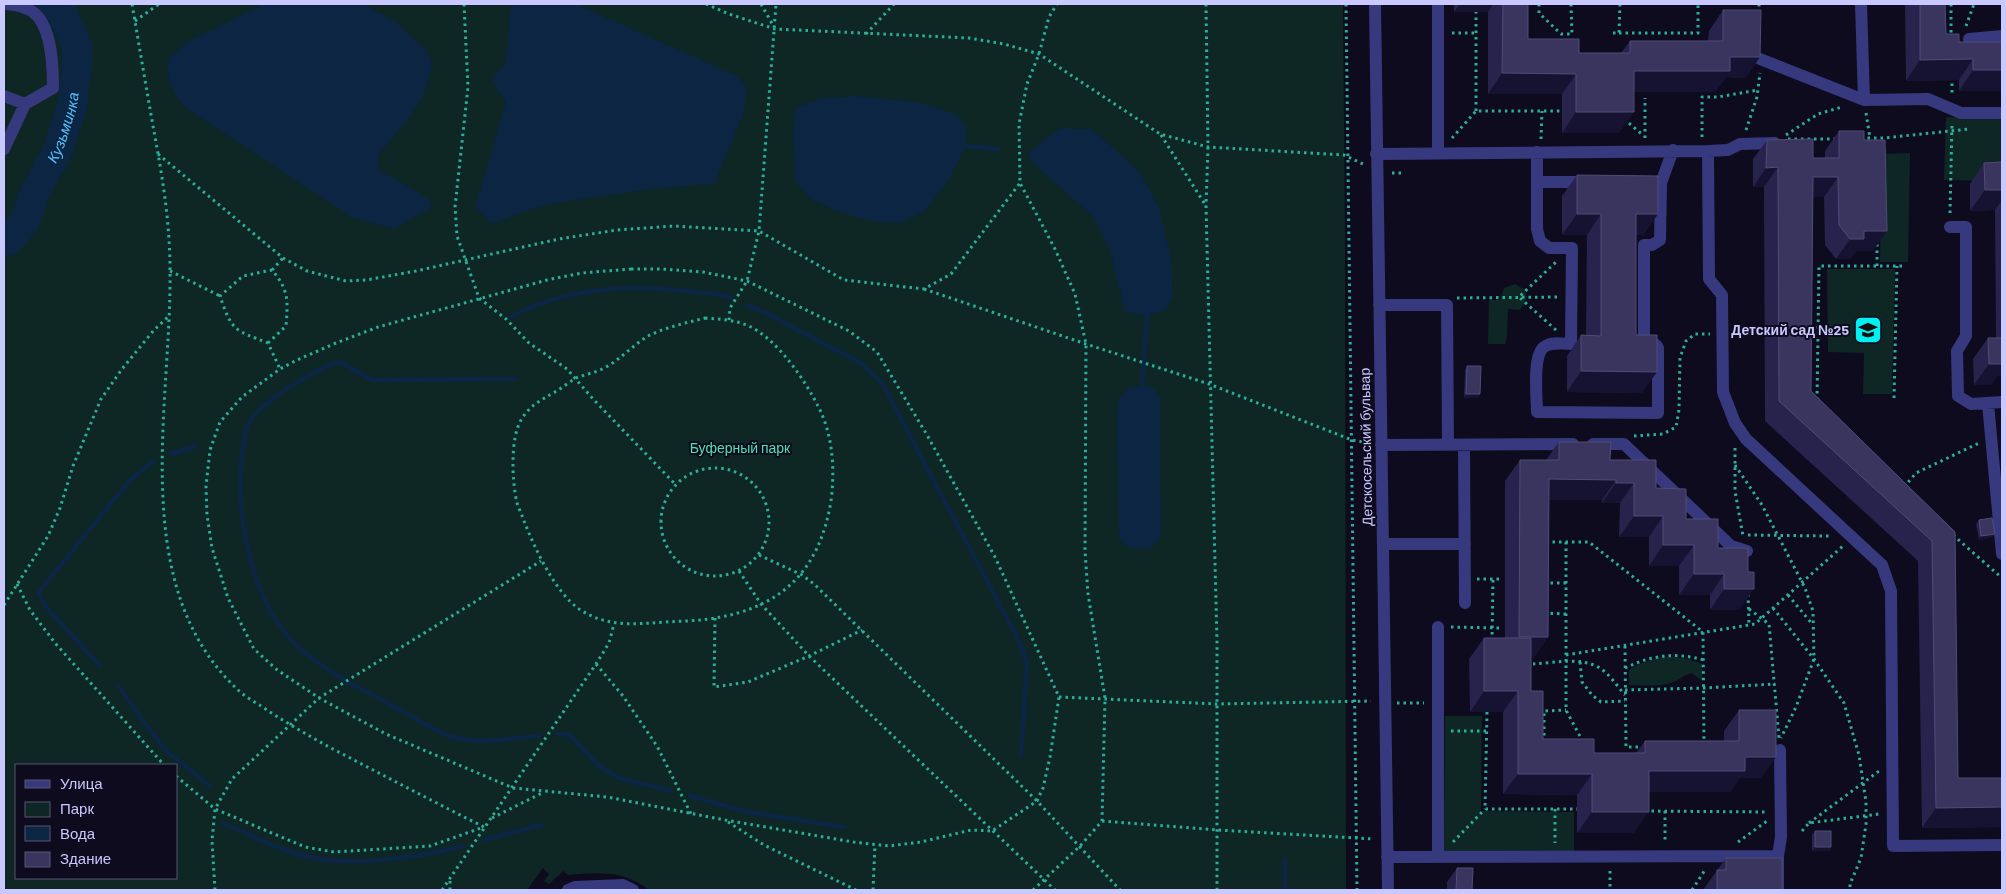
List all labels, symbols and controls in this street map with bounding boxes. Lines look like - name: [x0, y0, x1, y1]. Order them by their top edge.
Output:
- water label: Кузьминка: [43, 91, 82, 166]
- school or university icon: Детский сад №25: [1853, 315, 1883, 345]
- place label: Детский сад №25: [1731, 321, 1849, 338]
- street label: Детскосельский бульвар: [1356, 368, 1375, 526]
- park label: Буферный парк: [690, 439, 791, 456]
- legend: [15, 764, 178, 879]
- text: Улица: [60, 774, 103, 792]
- text: Парк: [60, 799, 94, 817]
- text: Вода: [60, 824, 96, 842]
- text: Здание: [60, 849, 111, 867]

